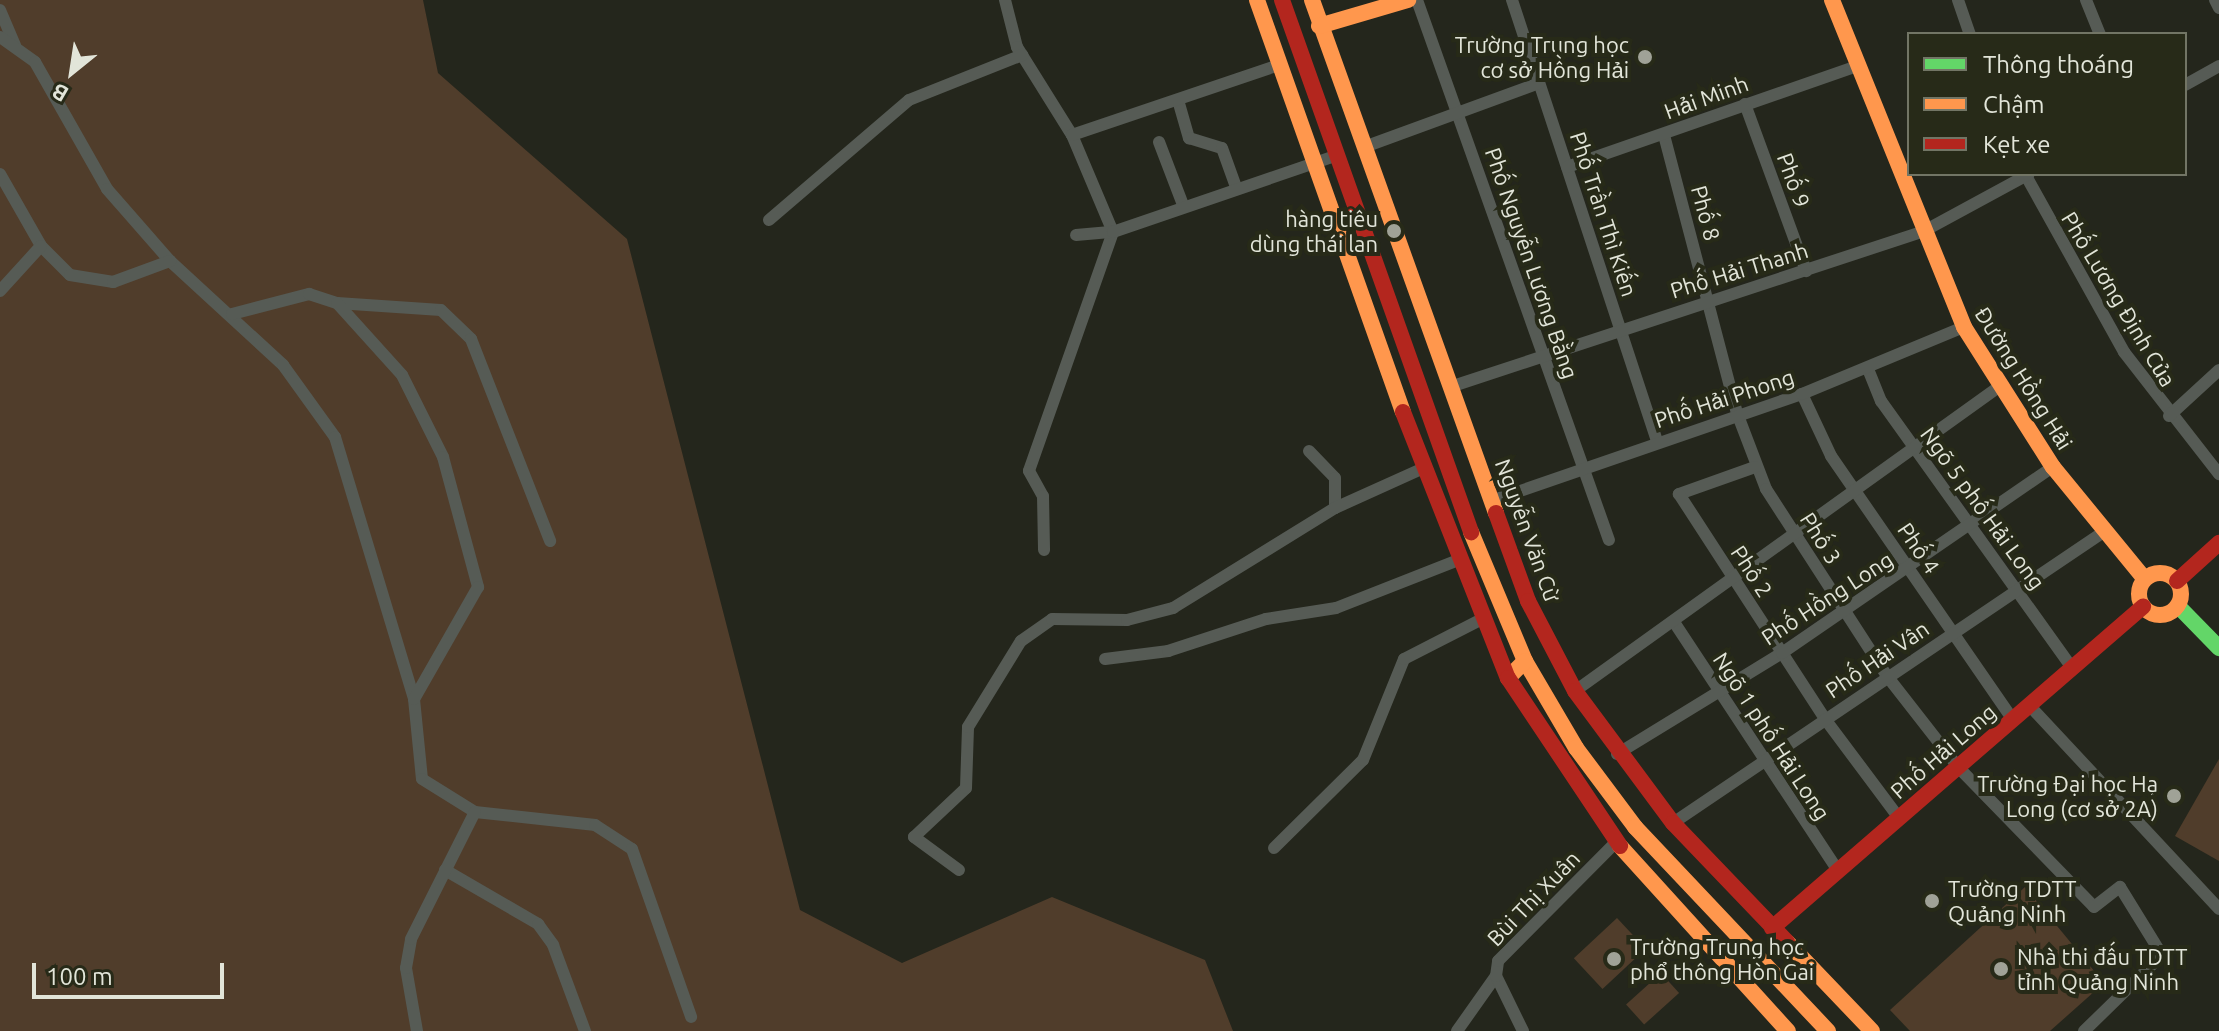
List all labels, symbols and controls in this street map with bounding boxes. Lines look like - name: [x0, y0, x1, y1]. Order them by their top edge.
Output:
- place label: Trường Trung học cơ sở Hồng Hải: [1455, 31, 1629, 82]
- north arrow: [32, 32, 112, 112]
- legend: [1907, 32, 2187, 176]
- marker: Trường Trung học cơ sở Hồng Hải: [1636, 48, 1654, 66]
- text: Thông thoáng: [1983, 51, 2134, 78]
- street label: Hải Minh: [1660, 70, 1752, 124]
- text: B: [47, 79, 72, 108]
- text: Chậm: [1983, 91, 2044, 118]
- street label: Phố Trần Thì Kiến: [1565, 128, 1643, 300]
- text: Kẹt xe: [1983, 131, 2051, 158]
- street label: Phố Nguyễn Lương Bằng: [1480, 144, 1584, 382]
- street label: Phố 9: [1772, 149, 1816, 211]
- street label: Phố 8: [1686, 183, 1726, 243]
- place label: hàng tiêu dùng thái lan: [1250, 205, 1378, 256]
- street label: Phố Lương Định Của: [2056, 207, 2182, 391]
- marker: hàng tiêu dùng thái lan: [1385, 222, 1403, 240]
- street label: Phố Hải Thanh: [1667, 237, 1811, 303]
- street label: Đường Hồng Hải: [1970, 302, 2078, 454]
- street label: Phố Hải Phong: [1651, 363, 1797, 433]
- street label: Ngõ 5 phố Hải Long: [1915, 422, 2051, 594]
- street label: Nguyễn Văn Cừ: [1490, 455, 1566, 605]
- street label: Phố 3: [1795, 507, 1847, 569]
- street label: Phố 4: [1892, 517, 1946, 579]
- street label: Phố 2: [1726, 540, 1778, 602]
- street label: Phố Hồng Long: [1756, 546, 1898, 650]
- street label: Phố Hải Vân: [1820, 615, 1934, 703]
- street label: Ngõ 1 phố Hải Long: [1708, 647, 1836, 825]
- street label: Phố Hải Long: [1885, 698, 2001, 804]
- place label: Trường Đại học Hạ Long (cơ sở 2A): [1977, 770, 2158, 822]
- marker: Trường Đại học Hạ Long (cơ sở 2A): [2165, 787, 2183, 805]
- street label: Bùi Thị Xuân: [1481, 845, 1585, 951]
- place label: Trường TDTT Quảng Ninh: [1948, 875, 2076, 926]
- marker: Trường TDTT Quảng Ninh: [1923, 892, 1941, 910]
- place label: Trường Trung học phổ thông Hòn Gai: [1630, 933, 1814, 984]
- place label: Nhà thi đấu TDTT tỉnh Quảng Ninh: [2017, 943, 2187, 994]
- scale bar: [36, 947, 228, 997]
- marker: Trường Trung học phổ thông Hòn Gai: [1605, 950, 1623, 968]
- marker: Nhà thi đấu TDTT tỉnh Quảng Ninh: [1992, 960, 2010, 978]
- text: 100 m: [46, 963, 113, 990]

